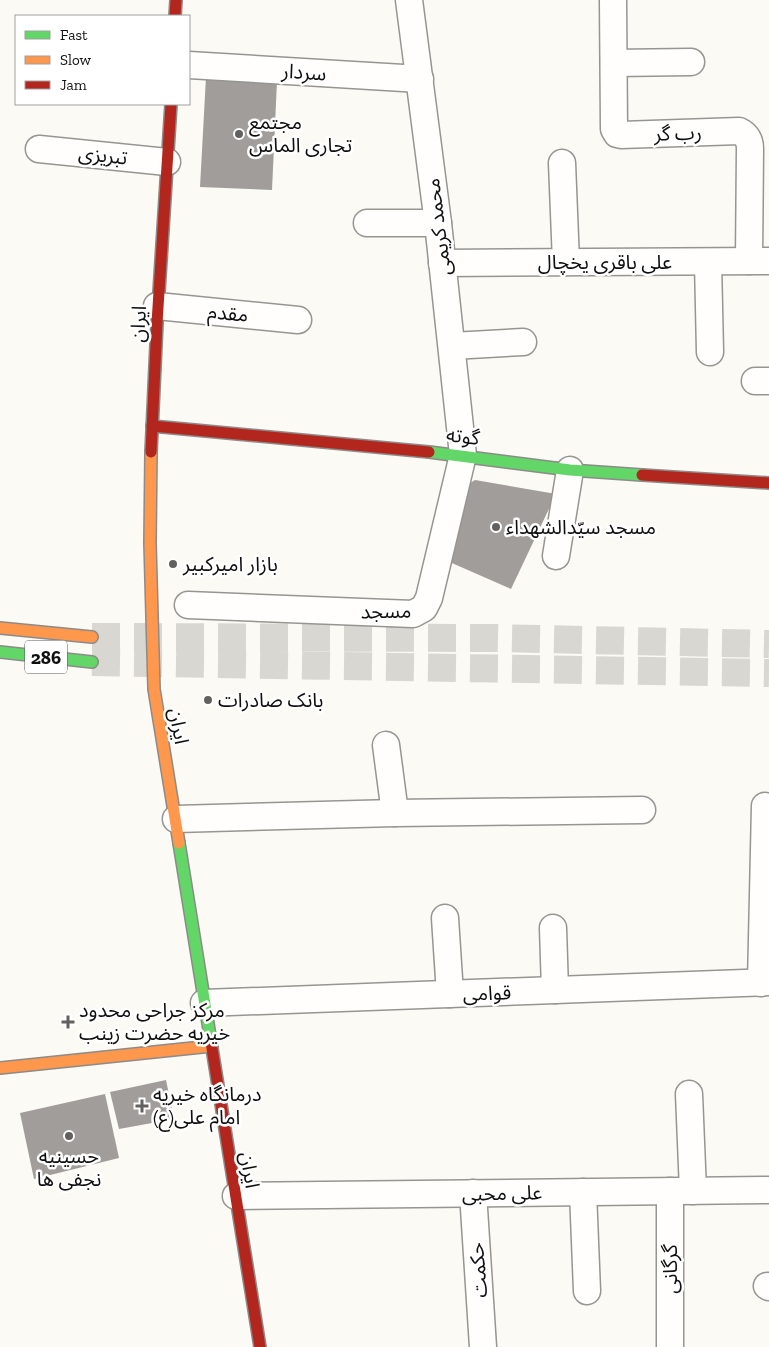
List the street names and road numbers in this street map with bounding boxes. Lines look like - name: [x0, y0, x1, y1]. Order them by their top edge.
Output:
- street label: سردار: [280, 58, 327, 86]
- street label: رب گر: [653, 120, 702, 146]
- street label: تبریزی: [77, 140, 129, 170]
- street label: محمد کریمی: [420, 177, 456, 277]
- street label: علی باقری یخچال: [538, 250, 672, 275]
- street label: مقدم: [206, 299, 249, 330]
- street label: ایران: [125, 305, 151, 343]
- street label: گوته: [445, 422, 482, 450]
- street label: مسجد: [360, 599, 412, 623]
- road number: 286: [25, 640, 67, 674]
- street label: ایران: [164, 706, 194, 746]
- street label: قوامی: [462, 980, 512, 1006]
- street label: ایران: [235, 1150, 265, 1190]
- street label: علی محبی: [462, 1180, 542, 1206]
- street label: حکمت: [464, 1242, 492, 1298]
- street label: گرگانی: [658, 1243, 682, 1294]

